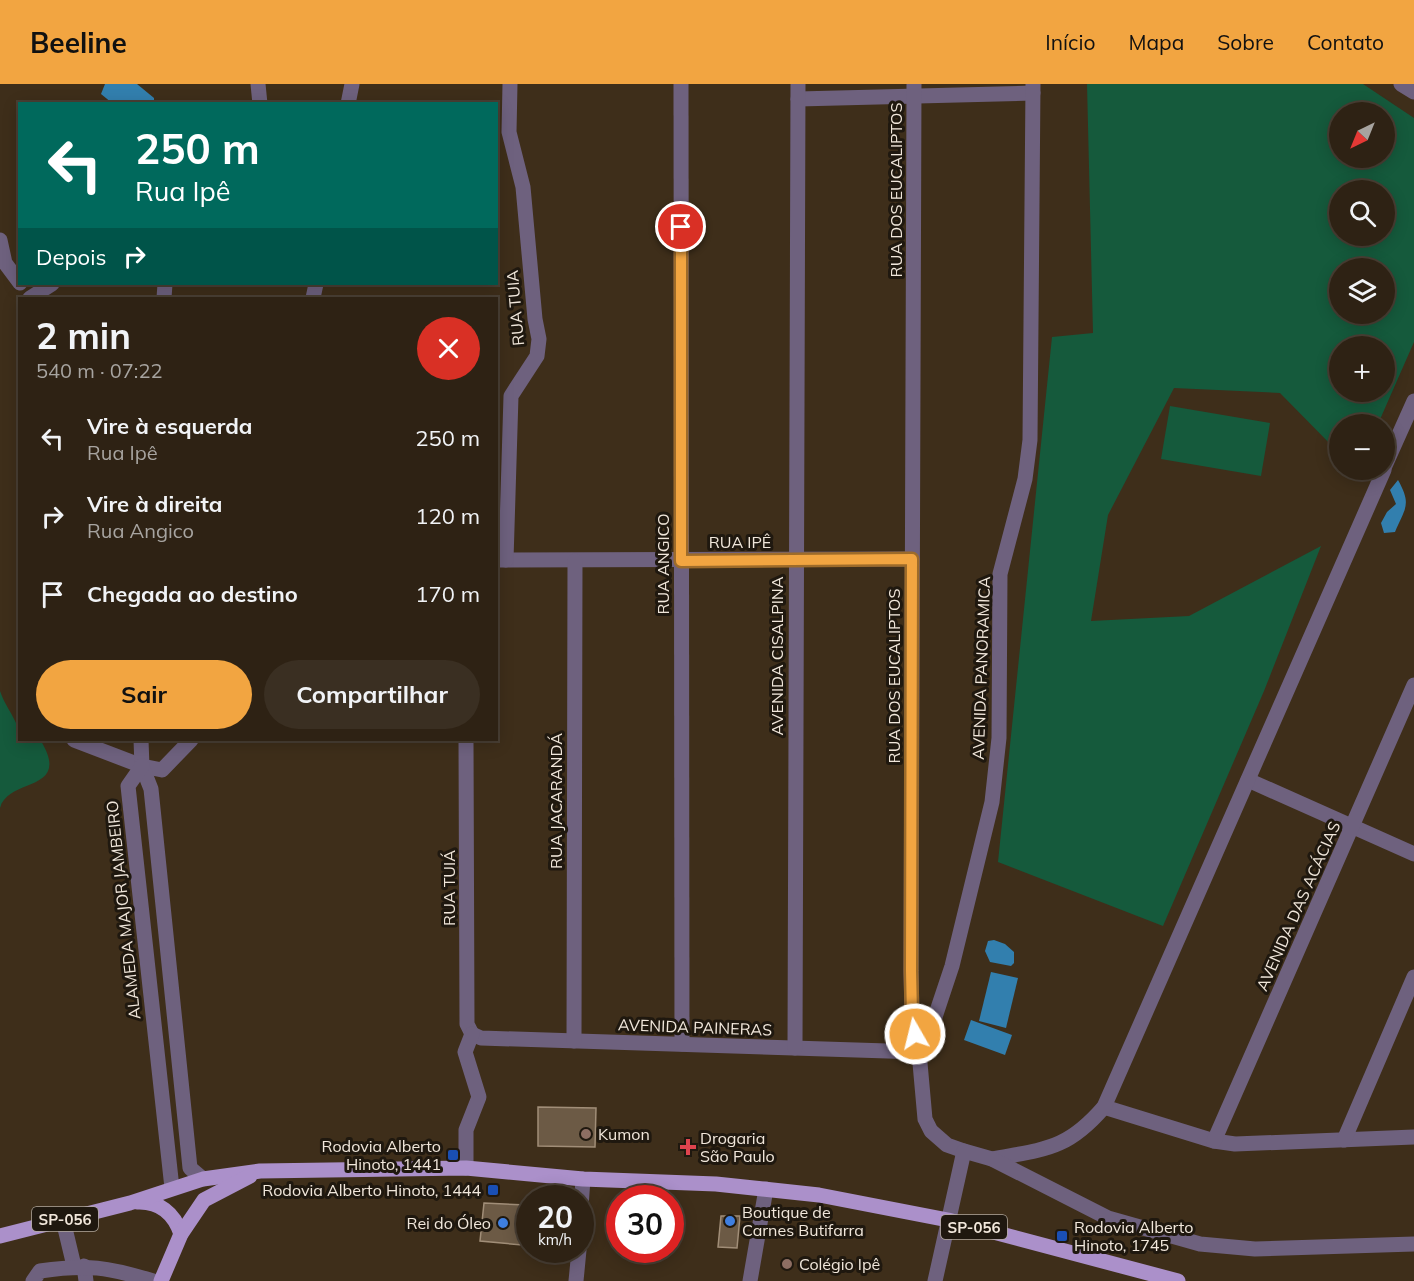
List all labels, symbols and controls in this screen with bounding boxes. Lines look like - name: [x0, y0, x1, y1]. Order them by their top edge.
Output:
- text: Beeline: [30, 25, 127, 60]
- text: Início: [1045, 29, 1095, 55]
- text: Mapa: [1128, 29, 1184, 55]
- text: Sobre: [1217, 29, 1274, 55]
- text: Contato: [1307, 29, 1384, 55]
- north arrow: [1329, 102, 1395, 168]
- map controls: [1329, 102, 1395, 480]
- street label: RUA DOS EUCALIPTOS: [886, 103, 906, 277]
- text: 250 m: [135, 122, 260, 175]
- icon: left: [36, 126, 114, 204]
- text: Rua Ipê: [135, 174, 230, 208]
- button: search: [1329, 180, 1395, 246]
- pin: [655, 201, 706, 252]
- icon: arrive: [664, 210, 697, 243]
- icon: right: [118, 240, 151, 273]
- text: Depois: [36, 243, 106, 271]
- button: layers: [1329, 258, 1395, 324]
- street label: RUA TUIA: [502, 269, 528, 347]
- text: 2 min: [36, 313, 131, 358]
- button: close: [417, 317, 480, 380]
- button: +: [1329, 336, 1395, 402]
- text: 540 m · 07:22: [36, 358, 162, 383]
- text: Vire à esquerda: [87, 412, 252, 440]
- button: −: [1329, 414, 1395, 480]
- icon: left: [36, 422, 69, 455]
- text: 250 m: [415, 424, 480, 452]
- text: Rua Ipê: [87, 440, 158, 465]
- text: Vire à direita: [87, 490, 222, 518]
- icon: right: [36, 500, 69, 533]
- text: 120 m: [415, 502, 480, 530]
- street label: RUA ANGICO: [653, 513, 673, 615]
- text: Rua Angico: [87, 518, 194, 543]
- street label: RUA IPÊ: [709, 532, 771, 552]
- street label: AVENIDA CISALPINA: [767, 576, 787, 736]
- street label: AVENIDA PANORAMICA: [968, 576, 994, 760]
- icon: arrive: [36, 578, 69, 611]
- text: Chegada ao destino: [87, 580, 298, 608]
- text: 170 m: [415, 580, 480, 608]
- street label: RUA DOS EUCALIPTOS: [884, 589, 904, 763]
- button: Sair: [36, 660, 252, 729]
- button: Compartilhar: [264, 660, 480, 729]
- street label: RUA JACARANDÁ: [546, 733, 566, 869]
- street label: ALAMEDA MAJOR JAMBEIRO: [102, 800, 144, 1020]
- street label: AVENIDA DAS ACÁCIAS: [1252, 818, 1344, 994]
- street label: RUA TUIÁ: [439, 850, 459, 926]
- position arrow: [883, 1002, 947, 1066]
- street label: AVENIDA PAINERAS: [618, 1014, 772, 1040]
- place label: Kumon: [598, 1124, 650, 1144]
- marker: Kumon: [579, 1127, 593, 1141]
- place label: Drogaria São Paulo: [700, 1128, 775, 1166]
- place label: Rodovia Alberto Hinoto, 1441: [322, 1136, 441, 1174]
- marker: Drogaria São Paulo: [681, 1140, 695, 1154]
- marker: Rodovia Alberto Hinoto, 1441: [446, 1148, 460, 1162]
- place label: Rodovia Alberto Hinoto, 1444: [262, 1180, 481, 1200]
- marker: Rodovia Alberto Hinoto, 1444: [486, 1183, 500, 1197]
- speed limit sign: 30: [606, 1185, 684, 1263]
- text: 20: [537, 1198, 573, 1236]
- place label: Boutique de Carnes Butifarra: [742, 1202, 864, 1240]
- road number: SP-056: [32, 1207, 98, 1231]
- place label: Rei do Óleo: [407, 1213, 491, 1233]
- marker: Boutique de Carnes Butifarra: [723, 1214, 737, 1228]
- road number: SP-056: [941, 1215, 1007, 1239]
- marker: Rei do Óleo: [496, 1216, 510, 1230]
- place label: Rodovia Alberto Hinoto, 1745: [1074, 1217, 1193, 1255]
- marker: Rodovia Alberto Hinoto, 1745: [1055, 1229, 1069, 1243]
- text: km/h: [538, 1230, 572, 1249]
- place label: Colégio Ipê: [799, 1254, 880, 1274]
- marker: Colégio Ipê: [780, 1257, 794, 1271]

